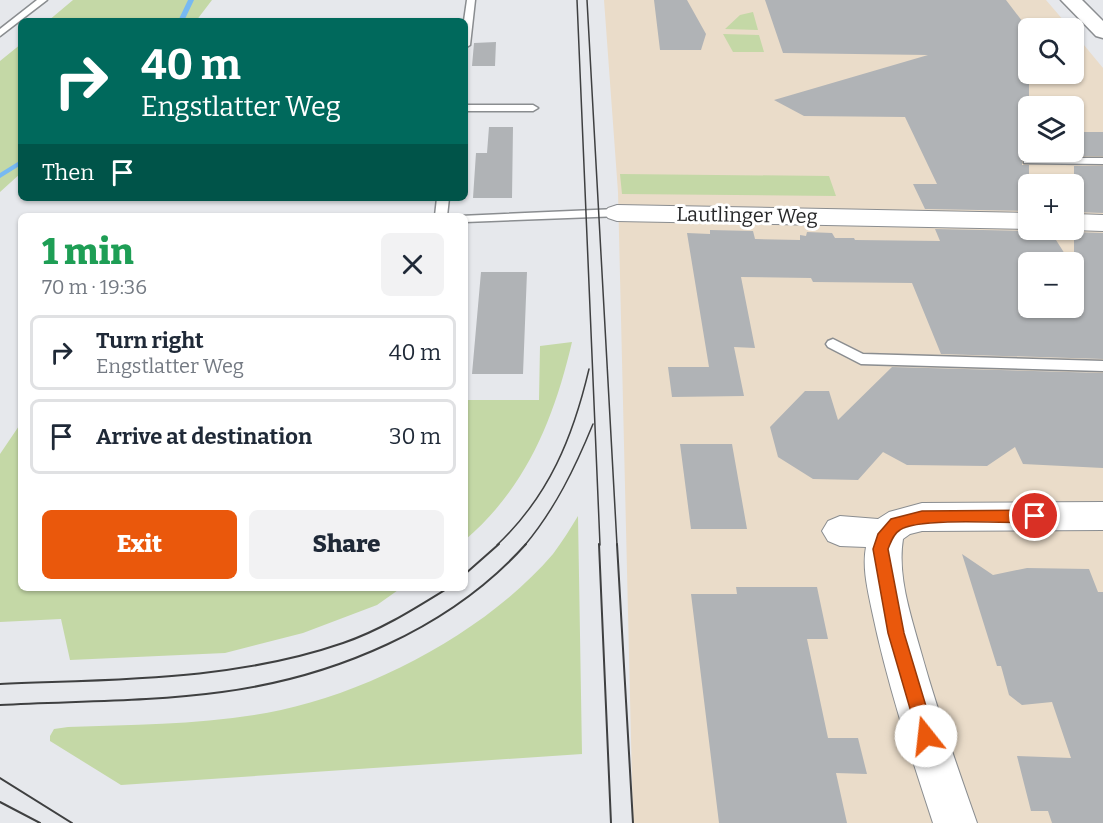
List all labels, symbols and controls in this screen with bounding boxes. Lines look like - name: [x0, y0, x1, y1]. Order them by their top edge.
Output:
- map controls: [1018, 18, 1084, 318]
- button: search: [1018, 18, 1084, 84]
- text: 40 m: [141, 40, 241, 90]
- icon: right: [42, 42, 120, 120]
- text: Engstlatter Weg: [141, 91, 341, 123]
- button: layers: [1018, 96, 1084, 162]
- icon: arrive: [106, 156, 139, 189]
- text: Then: [42, 159, 94, 186]
- button: +: [1018, 174, 1084, 240]
- street label: Lautlinger Weg: [676, 202, 818, 228]
- text: 1 min: [42, 230, 134, 274]
- button: close: [381, 233, 444, 296]
- button: −: [1018, 252, 1084, 318]
- text: 70 m · 19:36: [42, 275, 147, 299]
- text: Turn right: [96, 327, 204, 354]
- icon: right: [45, 336, 78, 369]
- text: 40 m: [389, 339, 441, 366]
- text: Engstlatter Weg: [96, 354, 244, 378]
- icon: arrive: [45, 420, 78, 453]
- text: Arrive at destination: [96, 423, 312, 450]
- text: 30 m: [389, 423, 441, 450]
- pin: [1009, 490, 1060, 541]
- icon: arrive: [1018, 499, 1051, 532]
- button: Exit: [42, 510, 237, 579]
- button: Share: [249, 510, 444, 579]
- position arrow: [894, 704, 958, 768]

